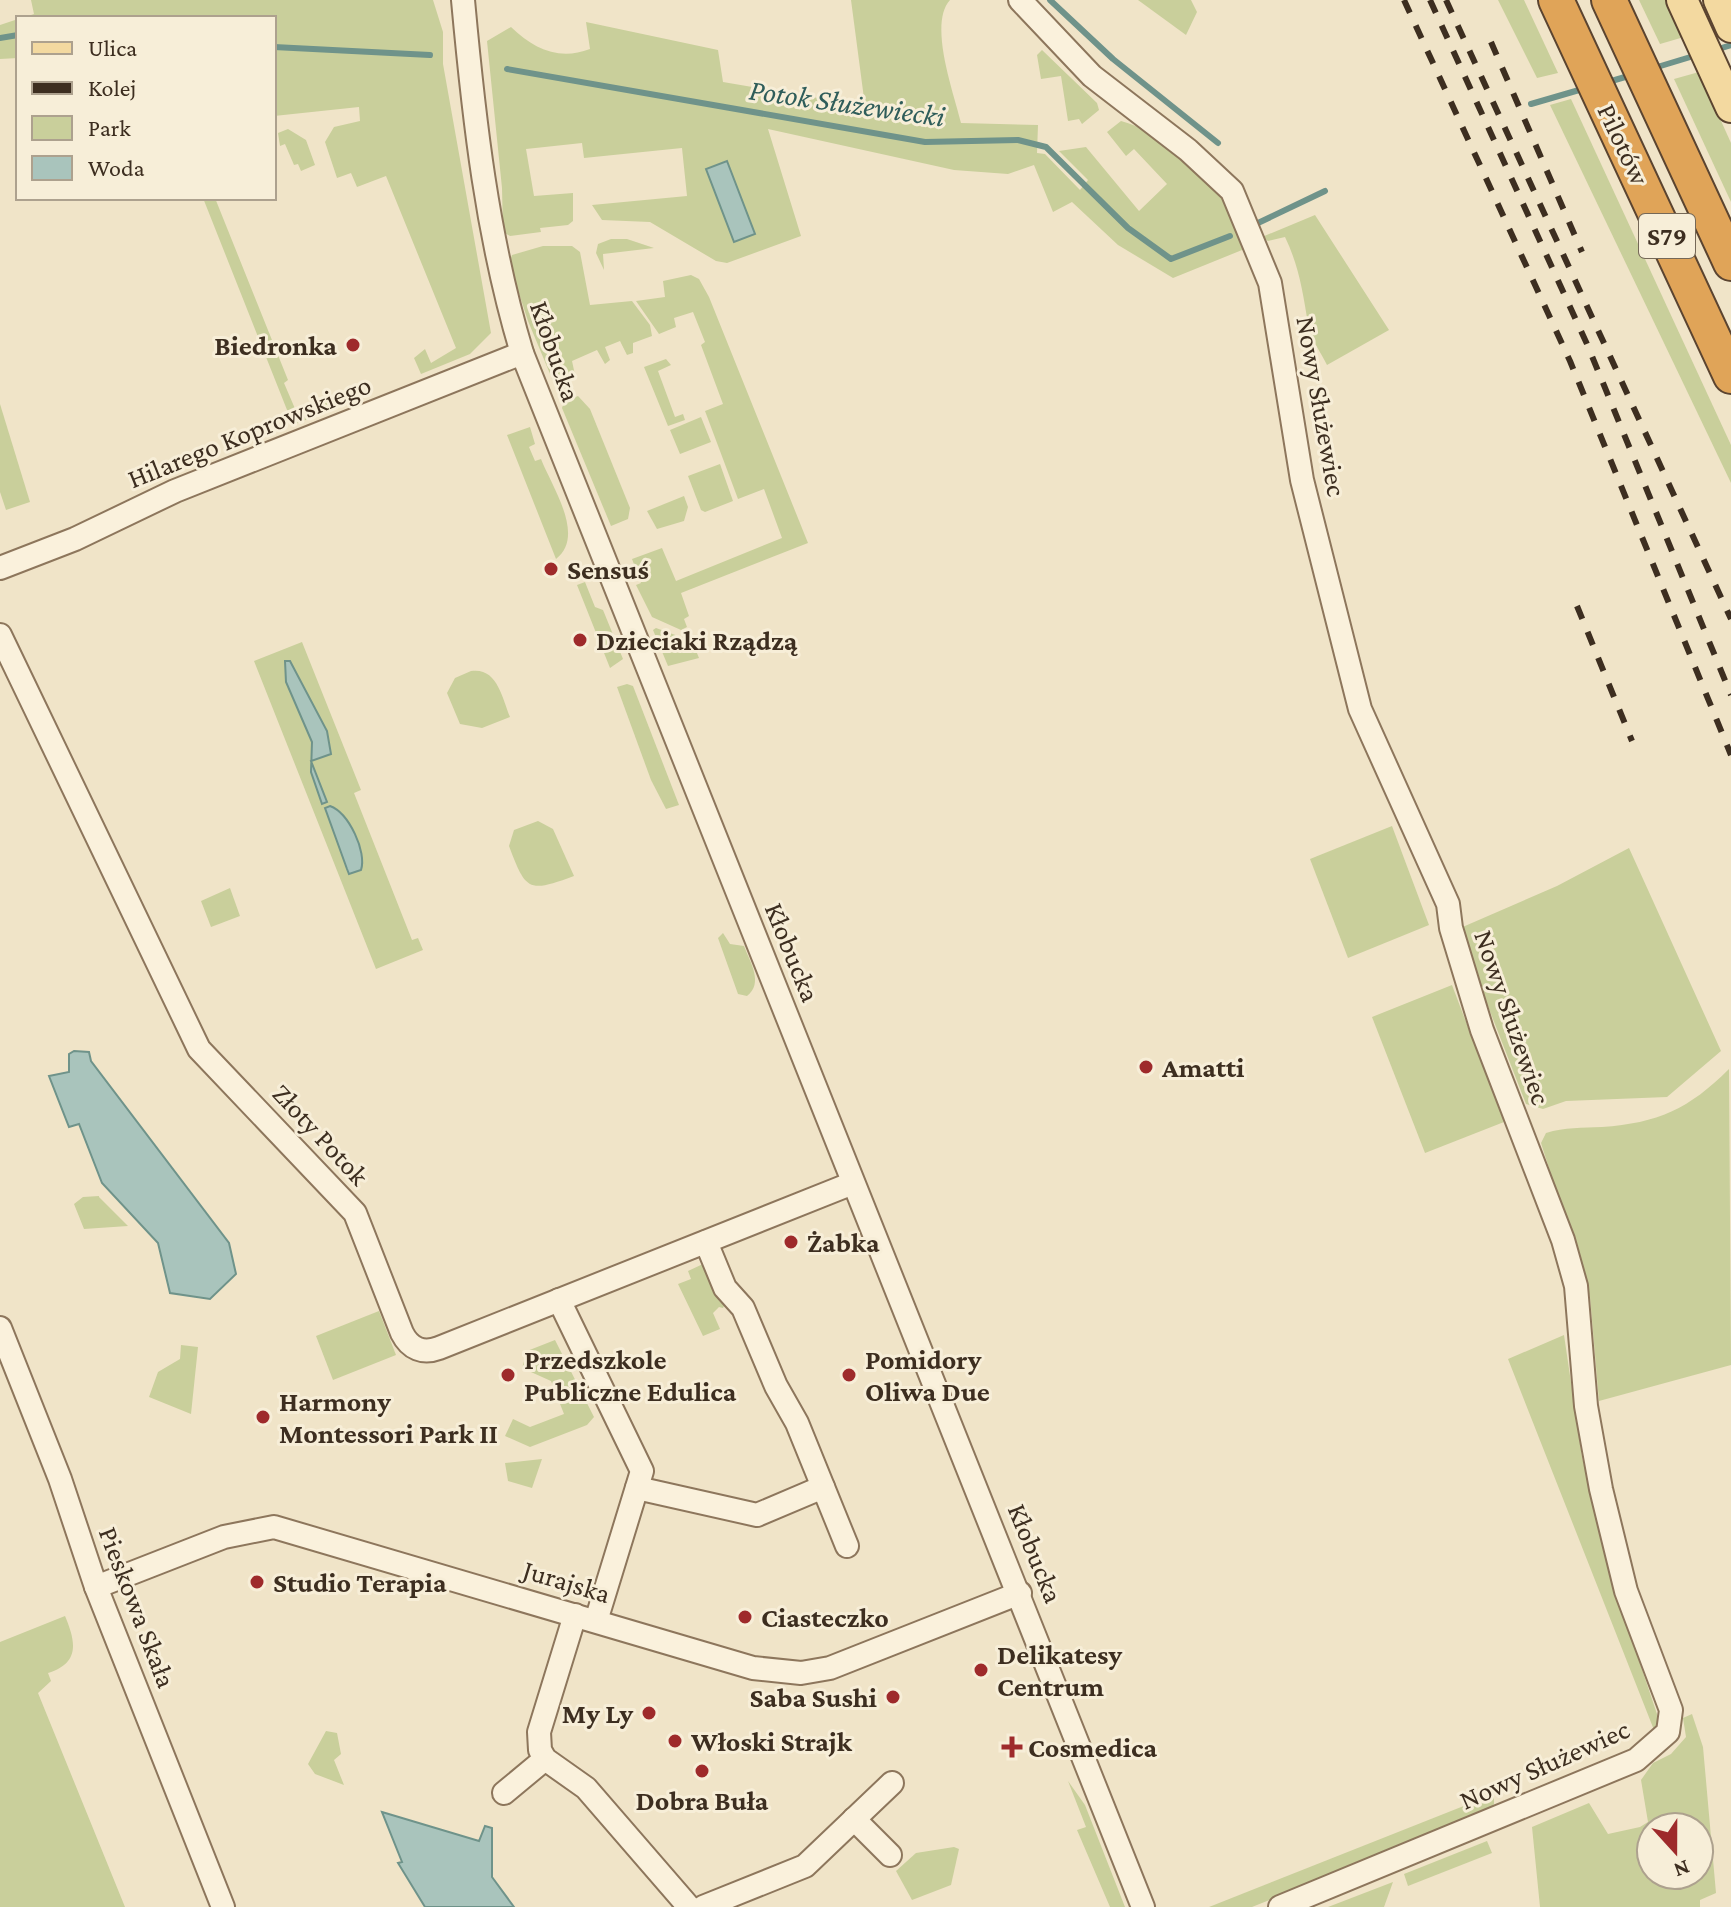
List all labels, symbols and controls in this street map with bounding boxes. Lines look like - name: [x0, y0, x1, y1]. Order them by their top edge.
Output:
- legend: [16, 16, 276, 200]
- text: Ulica: [88, 34, 137, 61]
- water label: Potok Służewiecki: [747, 72, 948, 133]
- text: Kolej: [88, 74, 136, 101]
- street label: Pilotów: [1591, 99, 1656, 190]
- text: Park: [88, 114, 131, 141]
- text: Woda: [88, 154, 145, 181]
- road number: S79: [1639, 214, 1695, 258]
- street label: Kłobucka: [524, 297, 587, 406]
- street label: Nowy Służewiec: [1290, 314, 1353, 499]
- place label: Biedronka: [214, 330, 337, 361]
- marker: Biedronka: [344, 336, 362, 354]
- street label: Hilarego Koprowskiego: [123, 369, 375, 494]
- place label: Sensuś: [567, 554, 649, 585]
- marker: Sensuś: [542, 560, 560, 578]
- place label: Dzieciaki Rządzą: [596, 625, 798, 656]
- marker: Dzieciaki Rządzą: [571, 631, 589, 649]
- street label: Kłobucka: [759, 898, 826, 1006]
- street label: Nowy Służewiec: [1468, 926, 1557, 1109]
- place label: Amatti: [1161, 1052, 1244, 1083]
- marker: Amatti: [1137, 1058, 1155, 1076]
- street label: Złoty Potok: [266, 1077, 376, 1192]
- place label: Żabka: [807, 1227, 880, 1258]
- marker: Żabka: [782, 1233, 800, 1251]
- place label: Przedszkole Publiczne Edulica: [524, 1344, 737, 1407]
- place label: Pomidory Oliwa Due: [865, 1344, 990, 1407]
- marker: Przedszkole Publiczne Edulica: [499, 1366, 517, 1384]
- marker: Pomidory Oliwa Due: [840, 1366, 858, 1384]
- place label: Harmony Montessori Park II: [279, 1386, 498, 1449]
- marker: Harmony Montessori Park II: [254, 1408, 272, 1426]
- street label: Kłobucka: [1002, 1499, 1069, 1607]
- street label: Pieskowa Skała: [93, 1522, 182, 1692]
- street label: Jurajska: [517, 1553, 614, 1609]
- place label: Studio Terapia: [273, 1567, 447, 1598]
- marker: Studio Terapia: [248, 1573, 266, 1591]
- place label: Ciasteczko: [761, 1602, 889, 1633]
- marker: Ciasteczko: [736, 1608, 754, 1626]
- place label: Delikatesy Centrum: [997, 1639, 1122, 1702]
- marker: Delikatesy Centrum: [972, 1661, 990, 1679]
- place label: Saba Sushi: [750, 1682, 877, 1713]
- marker: Saba Sushi: [884, 1688, 902, 1706]
- place label: My Ly: [562, 1698, 633, 1729]
- marker: My Ly: [640, 1704, 658, 1722]
- street label: Nowy Służewiec: [1455, 1713, 1634, 1816]
- place label: Włoski Strajk: [690, 1726, 853, 1757]
- marker: Włoski Strajk: [666, 1732, 684, 1750]
- place label: Cosmedica: [1028, 1732, 1158, 1763]
- marker: Cosmedica: [1003, 1738, 1021, 1756]
- marker: Dobra Buła: [693, 1762, 711, 1780]
- place label: Dobra Buła: [636, 1785, 769, 1816]
- north arrow: [1635, 1811, 1715, 1891]
- text: N: [1671, 1855, 1693, 1884]

